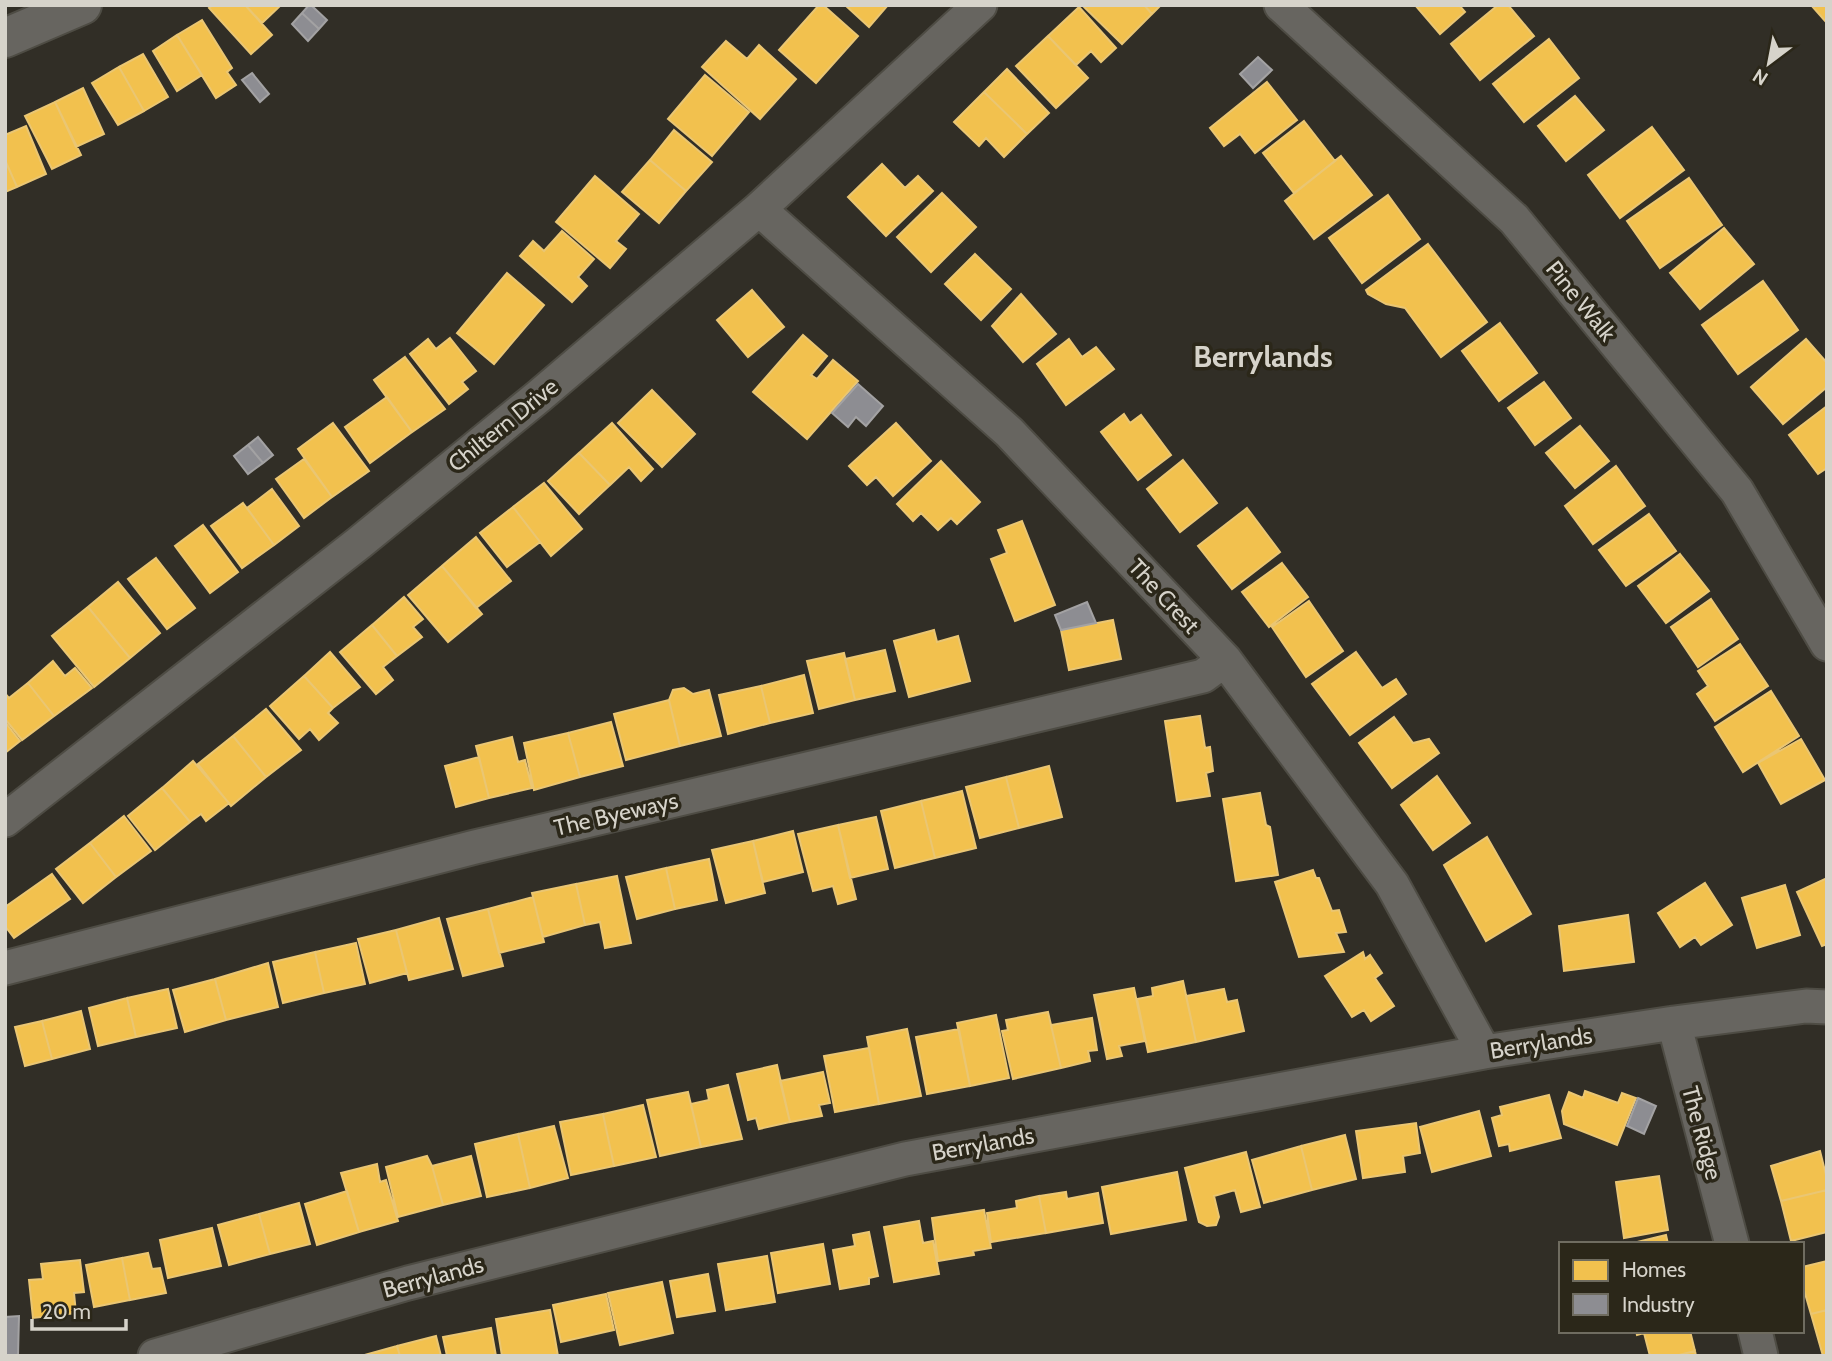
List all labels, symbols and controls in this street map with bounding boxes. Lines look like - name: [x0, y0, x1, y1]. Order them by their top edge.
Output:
- north arrow: [1734, 28, 1804, 98]
- text: N: [1748, 64, 1772, 90]
- street label: Pine Walk: [1540, 255, 1622, 347]
- district label: Berrylands: [1193, 338, 1333, 375]
- street label: Chiltern Drive: [442, 372, 564, 478]
- street label: The Crest: [1123, 553, 1206, 639]
- street label: The Byeways: [551, 786, 681, 842]
- street label: Berrylands: [1488, 1021, 1594, 1065]
- street label: The Ridge: [1676, 1083, 1728, 1183]
- street label: Berrylands: [930, 1121, 1036, 1167]
- legend: [1559, 1242, 1804, 1333]
- street label: Berrylands: [379, 1250, 487, 1304]
- text: Homes: [1622, 1257, 1686, 1282]
- scale bar: [32, 1288, 126, 1332]
- text: Industry: [1622, 1292, 1695, 1317]
- text: 20 m: [42, 1299, 91, 1324]

